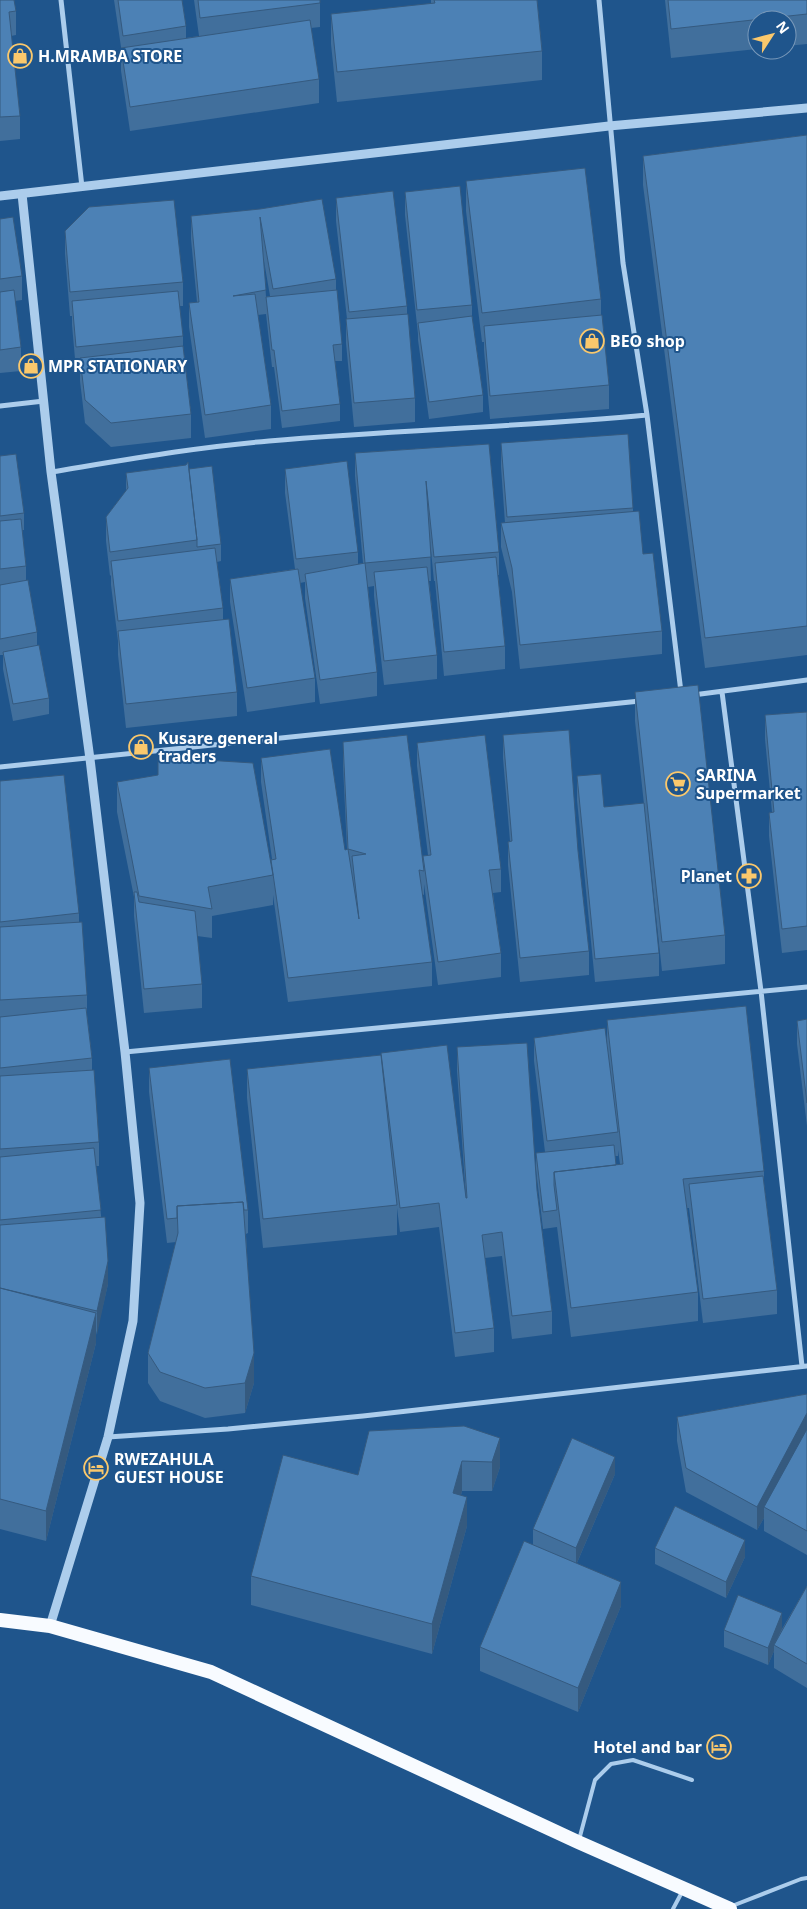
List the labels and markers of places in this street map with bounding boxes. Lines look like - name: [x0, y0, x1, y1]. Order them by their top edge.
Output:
- shop icon: H.MRAMBA STORE: [7, 43, 33, 69]
- place label: H.MRAMBA STORE: [38, 45, 182, 67]
- shop icon: BEO shop: [579, 328, 605, 354]
- place label: BEO shop: [610, 330, 685, 352]
- shop icon: MPR STATIONARY: [18, 353, 44, 379]
- place label: MPR STATIONARY: [48, 355, 188, 377]
- place label: Kusare general traders: [158, 727, 278, 767]
- shop icon: Kusare general traders: [128, 734, 154, 760]
- place label: SARINA Supermarket: [696, 764, 801, 804]
- supermarket icon: SARINA Supermarket: [665, 771, 691, 797]
- pharmacy icon: Planet: [736, 863, 762, 889]
- place label: Planet: [681, 865, 732, 887]
- place label: RWEZAHULA GUEST HOUSE: [114, 1448, 224, 1488]
- hotel icon: RWEZAHULA GUEST HOUSE: [83, 1455, 109, 1481]
- hotel icon: Hotel and bar: [706, 1734, 732, 1760]
- place label: Hotel and bar: [593, 1736, 702, 1758]

